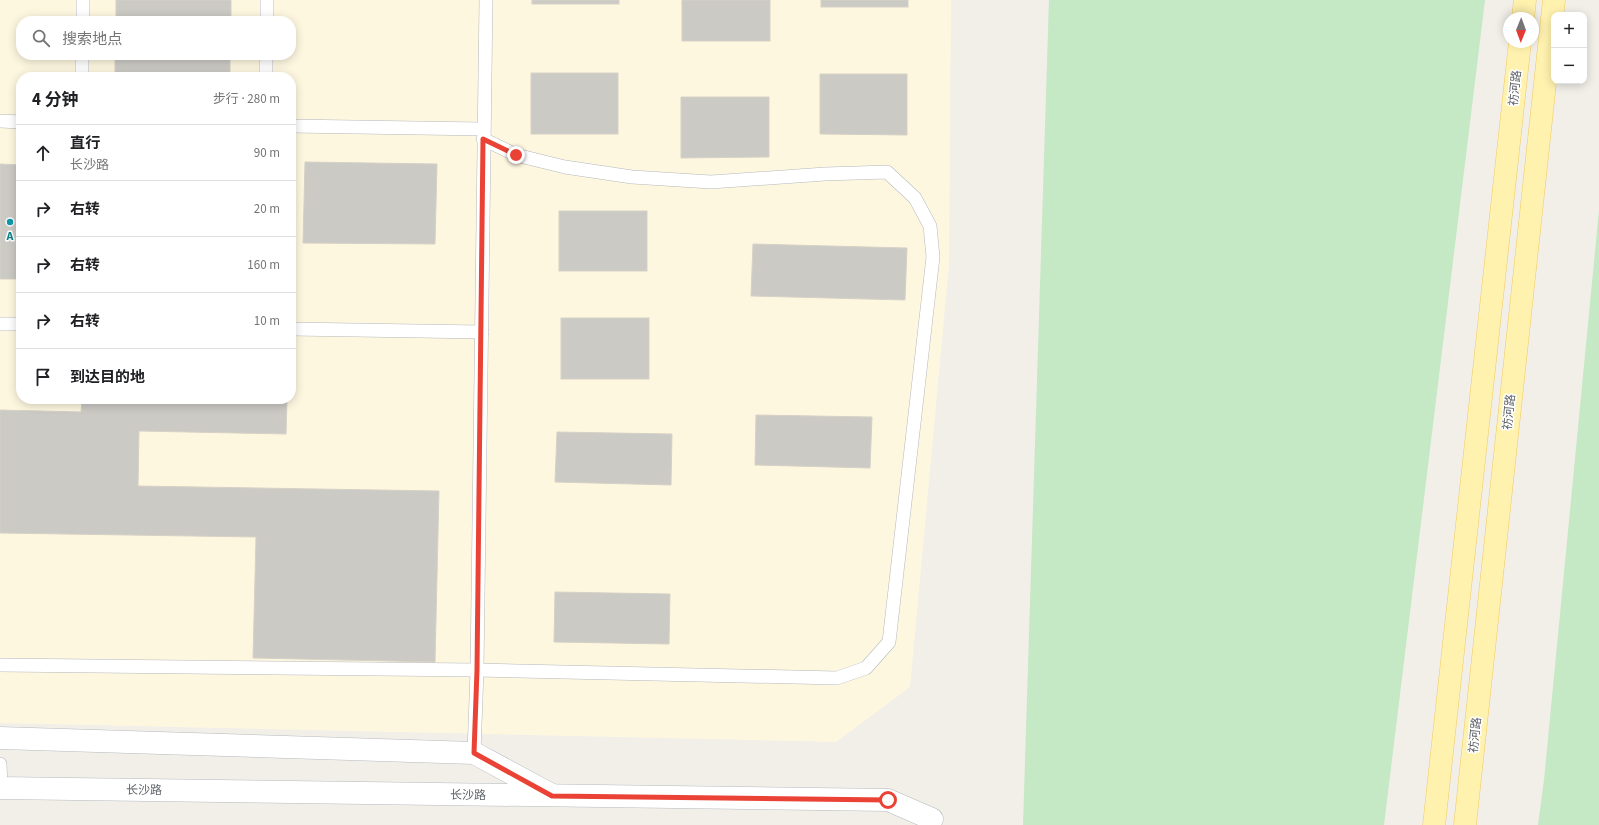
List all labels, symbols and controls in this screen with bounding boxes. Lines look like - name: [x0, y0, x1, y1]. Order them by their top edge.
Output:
- north arrow: [1503, 12, 1539, 48]
- map controls: [1551, 12, 1587, 84]
- button: +: [1551, 12, 1587, 48]
- search box: [16, 16, 296, 60]
- icon: search: [30, 27, 52, 49]
- text: 搜索地点: [62, 29, 122, 50]
- button: −: [1551, 48, 1587, 84]
- street label: 祊河路: [1505, 69, 1526, 107]
- text: 4 分钟: [32, 88, 78, 112]
- text: 步行 · 280 m: [213, 90, 280, 108]
- text: 直行: [70, 133, 100, 154]
- icon: ahead: [32, 142, 54, 164]
- text: 90 m: [254, 144, 280, 162]
- route end: [507, 146, 525, 164]
- text: 长沙路: [70, 156, 109, 174]
- icon: right: [32, 198, 54, 220]
- text: 右转: [70, 199, 100, 220]
- text: 20 m: [254, 200, 280, 218]
- marker: A: [5, 217, 15, 227]
- place label: A: [6, 228, 14, 245]
- icon: right: [32, 254, 54, 276]
- text: 右转: [70, 255, 100, 276]
- text: 160 m: [247, 256, 280, 274]
- icon: right: [32, 310, 54, 332]
- text: 右转: [70, 311, 100, 332]
- text: 10 m: [254, 312, 280, 330]
- icon: arrive: [32, 366, 54, 388]
- text: 到达目的地: [70, 367, 145, 388]
- street label: 祊河路: [1499, 393, 1520, 431]
- street label: 祊河路: [1465, 716, 1486, 754]
- street label: 长沙路: [126, 782, 162, 799]
- street label: 长沙路: [450, 787, 486, 804]
- route start: [879, 791, 897, 809]

